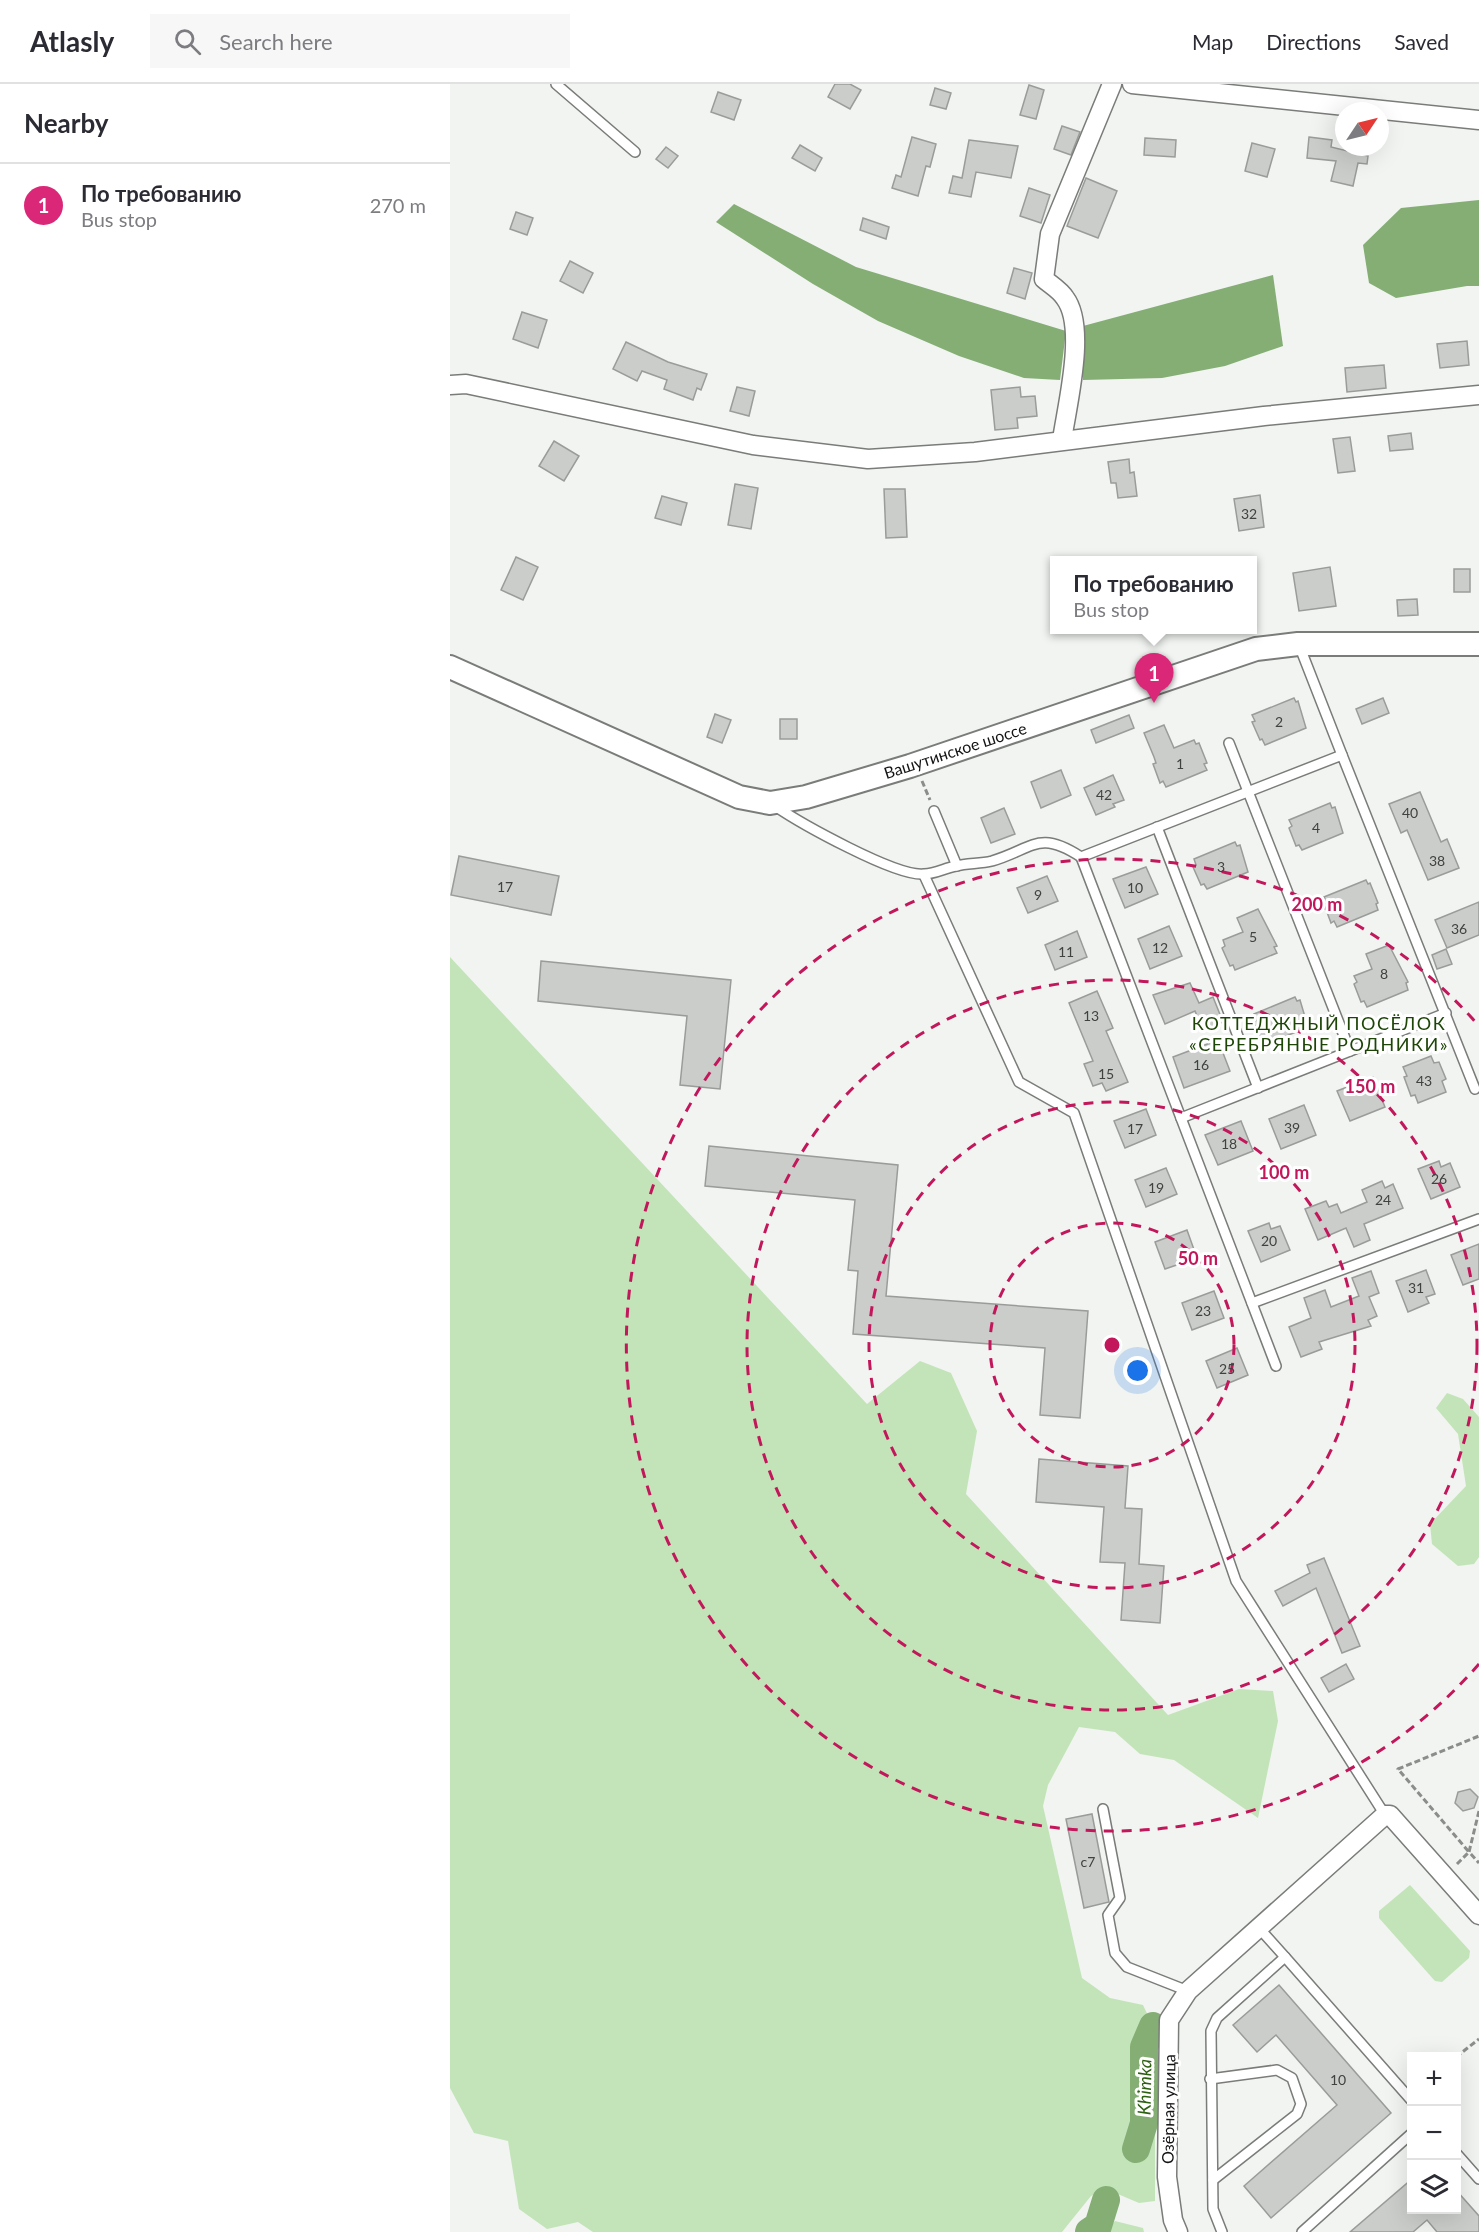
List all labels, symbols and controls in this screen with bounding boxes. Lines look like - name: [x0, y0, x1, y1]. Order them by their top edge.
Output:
- search box: [150, 14, 570, 68]
- text: Atlasly: [30, 24, 114, 58]
- icon: search: [171, 25, 204, 58]
- text: Search here: [219, 28, 333, 55]
- text: Map: [1192, 29, 1233, 54]
- text: Directions: [1266, 29, 1361, 54]
- text: Saved: [1394, 29, 1449, 54]
- north arrow: [1335, 102, 1389, 156]
- text: Nearby: [24, 107, 109, 139]
- text: По требованию: [81, 180, 241, 207]
- text: 1: [38, 193, 49, 217]
- text: 270 m: [370, 193, 426, 217]
- text: Bus stop: [81, 207, 157, 231]
- house number: 32: [1241, 505, 1257, 522]
- popup: [1050, 556, 1257, 634]
- text: По требованию: [1073, 570, 1234, 597]
- text: Bus stop: [1073, 597, 1149, 621]
- pin: 1: [1134, 654, 1174, 703]
- house number: 2: [1275, 713, 1283, 730]
- street label: Вашутинское шоссе: [881, 718, 1029, 782]
- house number: 1: [1176, 755, 1184, 772]
- house number: 42: [1096, 786, 1112, 803]
- house number: 40: [1402, 804, 1418, 821]
- house number: 4: [1312, 819, 1320, 836]
- house number: 38: [1429, 852, 1445, 869]
- house number: 3: [1217, 858, 1225, 875]
- house number: 17: [497, 878, 513, 895]
- house number: 10: [1127, 879, 1143, 896]
- house number: 9: [1034, 886, 1042, 903]
- text: 200 m: [1292, 893, 1342, 915]
- house number: 36: [1451, 920, 1467, 937]
- house number: 5: [1249, 928, 1257, 945]
- house number: 12: [1152, 939, 1168, 956]
- house number: 11: [1058, 943, 1074, 960]
- house number: 8: [1380, 965, 1388, 982]
- house number: 13: [1083, 1007, 1099, 1024]
- district label: КОТТЕДЖНЫЙ ПОСЁЛОК «СЕРЕБРЯНЫЕ РОДНИКИ»: [1189, 1012, 1449, 1055]
- house number: 16: [1193, 1056, 1209, 1073]
- house number: 15: [1098, 1065, 1114, 1082]
- house number: 43: [1416, 1072, 1432, 1089]
- text: 150 m: [1345, 1075, 1395, 1097]
- house number: 39: [1284, 1119, 1300, 1136]
- house number: 17: [1127, 1120, 1143, 1137]
- house number: 18: [1221, 1135, 1237, 1152]
- text: 100 m: [1259, 1161, 1309, 1183]
- house number: 26: [1431, 1170, 1447, 1187]
- house number: 19: [1148, 1179, 1164, 1196]
- house number: 24: [1375, 1191, 1391, 1208]
- house number: 20: [1261, 1232, 1277, 1249]
- text: 50 m: [1178, 1247, 1218, 1269]
- house number: 31: [1408, 1279, 1424, 1296]
- house number: 23: [1195, 1302, 1211, 1319]
- centre of rings: [1102, 1335, 1122, 1355]
- your location: [1123, 1356, 1152, 1385]
- house number: 25: [1219, 1360, 1235, 1377]
- house number: с7: [1081, 1853, 1095, 1870]
- map controls: [1407, 2052, 1461, 2214]
- button: +: [1407, 2052, 1461, 2106]
- street label: Озёрная улица: [1158, 2054, 1178, 2164]
- water label: Khimka: [1133, 2059, 1155, 2115]
- house number: 10: [1330, 2071, 1346, 2088]
- button: −: [1407, 2106, 1461, 2160]
- button: layers: [1407, 2160, 1461, 2214]

